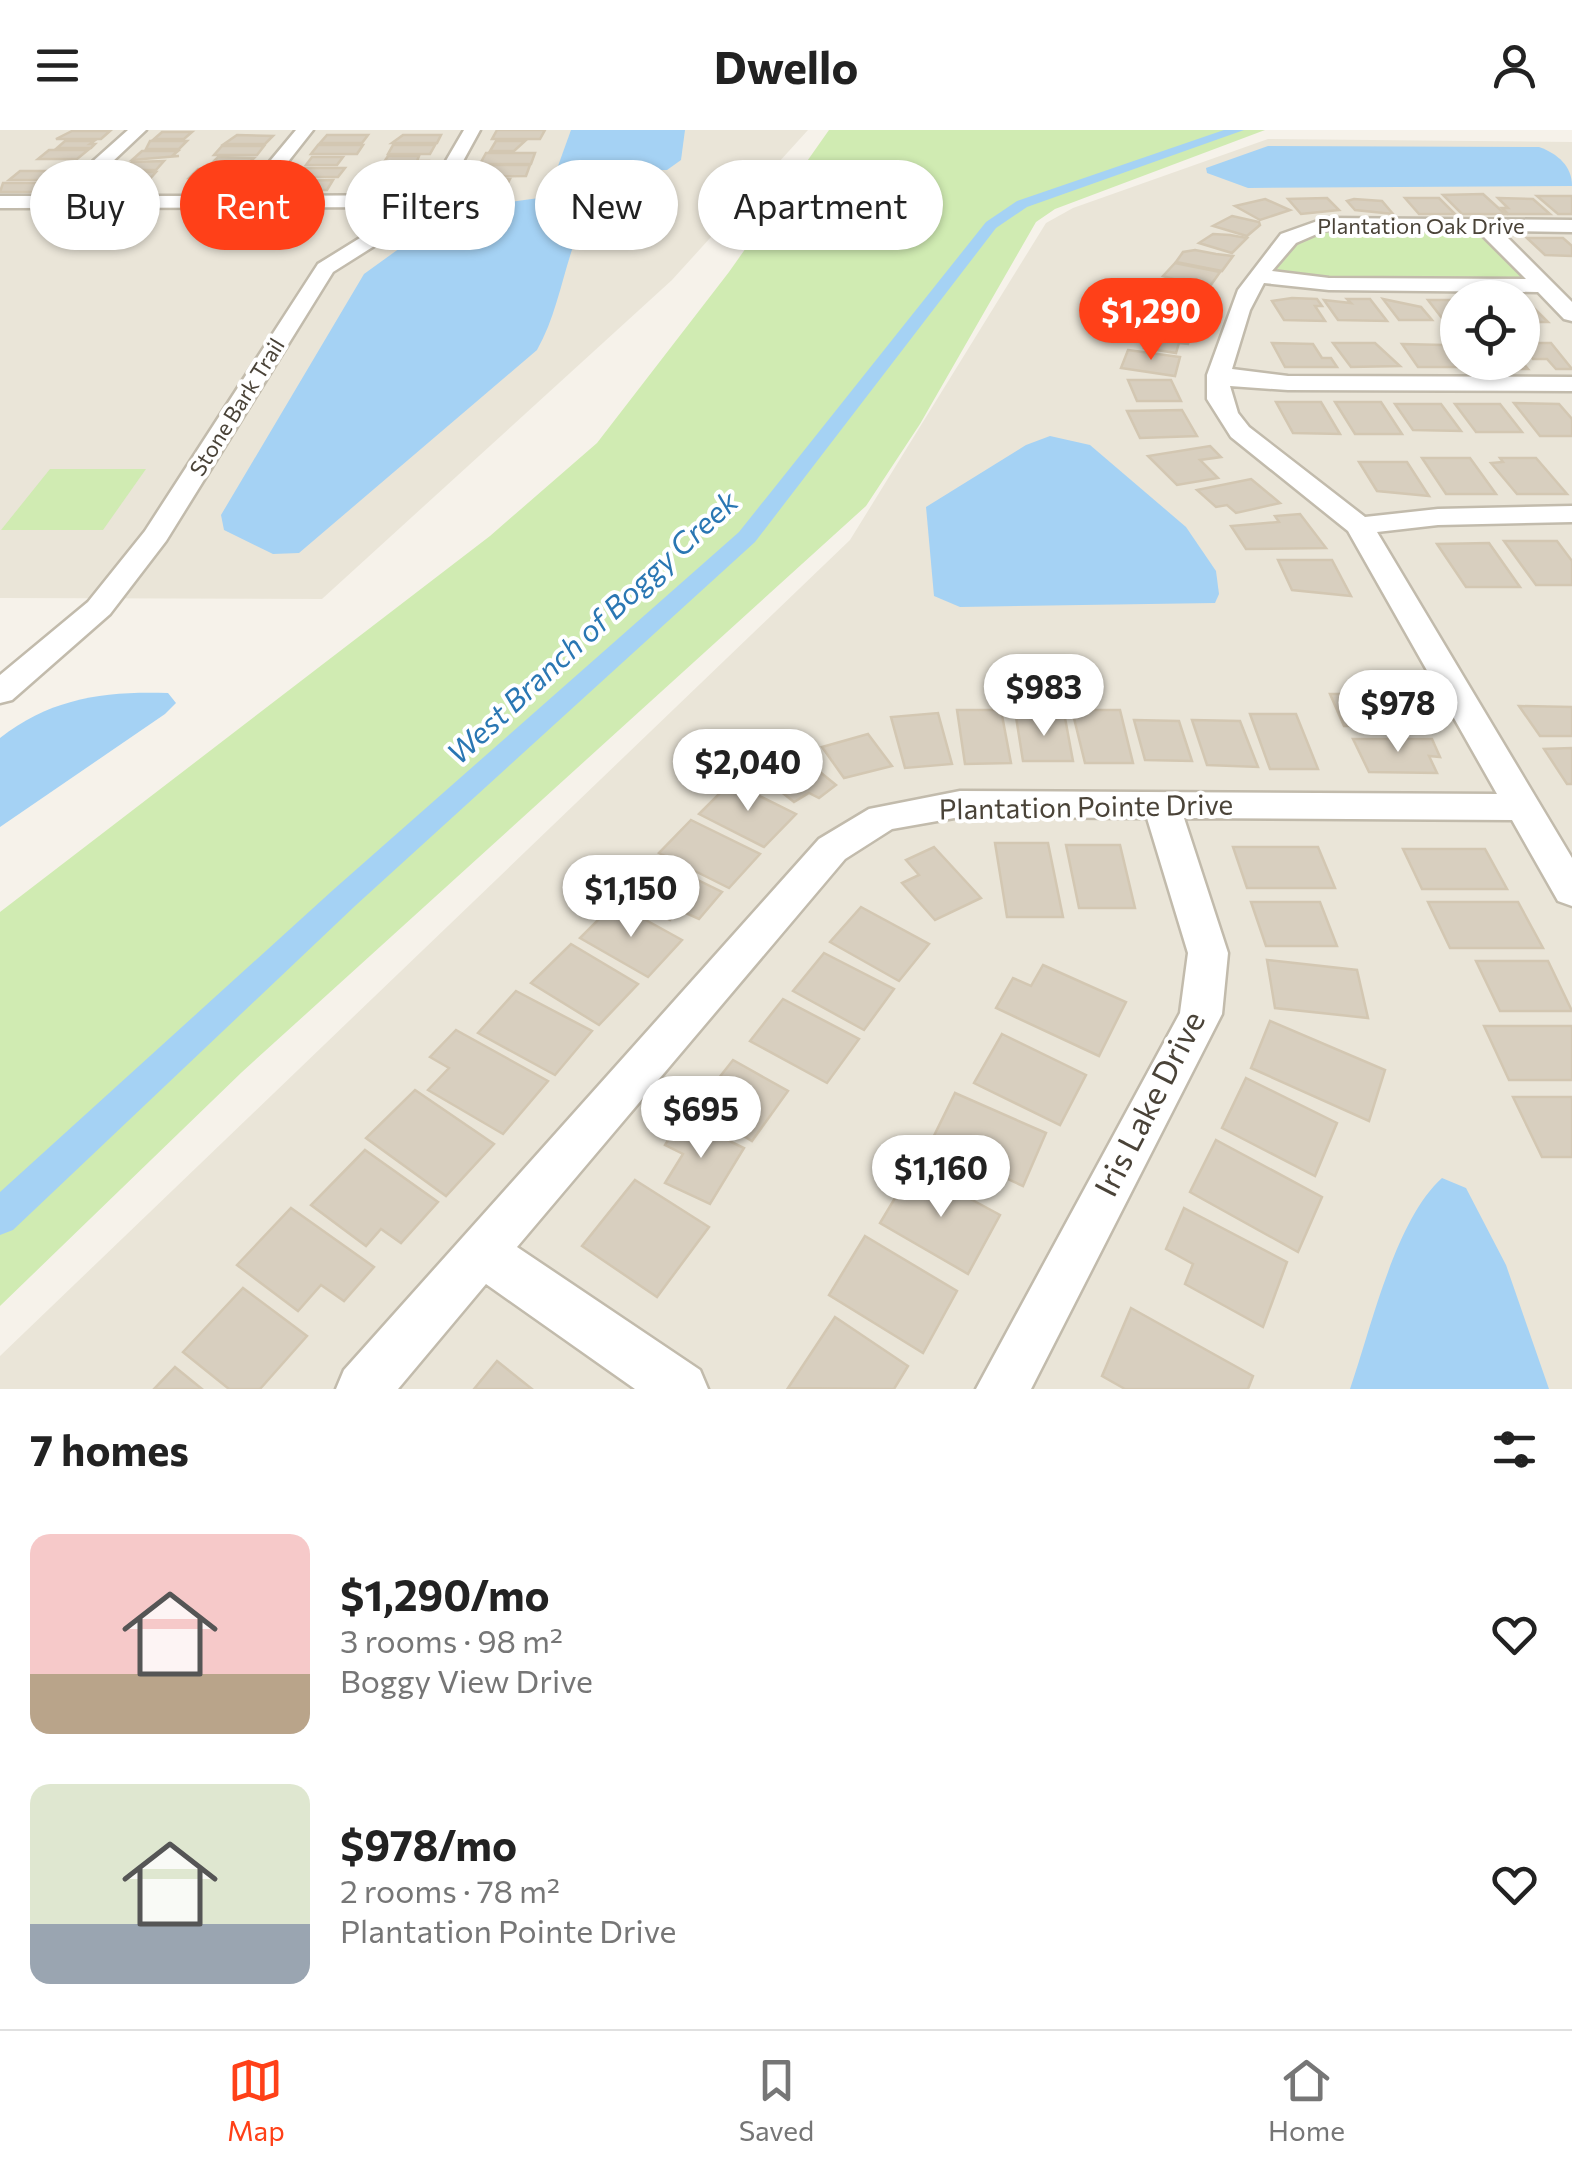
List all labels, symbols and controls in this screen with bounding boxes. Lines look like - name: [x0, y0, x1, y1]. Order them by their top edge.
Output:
- icon: menu: [30, 38, 85, 93]
- text: Dwello: [714, 38, 858, 93]
- icon: person: [1487, 38, 1542, 93]
- chip: Buy: [30, 160, 160, 250]
- chip: Rent: [180, 160, 325, 250]
- chip: Filters: [345, 160, 515, 250]
- chip: New: [535, 160, 678, 250]
- chip: Apartment: [698, 160, 943, 250]
- street label: Plantation Oak Drive: [1317, 212, 1525, 239]
- pin: $1,290: [1070, 278, 1232, 363]
- map controls: [1440, 280, 1540, 380]
- button: locate: [1440, 280, 1540, 380]
- text: $1,290: [1101, 290, 1201, 330]
- street label: Stone Bark Trail: [183, 333, 290, 481]
- water label: West Branch of Boggy Creek: [438, 481, 745, 771]
- pin: $983: [985, 654, 1103, 739]
- text: $983: [1006, 666, 1082, 706]
- pin: $978: [1339, 670, 1457, 755]
- text: $978: [1360, 682, 1436, 722]
- pin: $2,040: [667, 729, 829, 814]
- text: $2,040: [695, 741, 801, 781]
- street label: Plantation Pointe Drive: [938, 786, 1233, 826]
- pin: $1,150: [550, 855, 712, 940]
- text: $1,150: [585, 867, 677, 907]
- street label: Iris Lake Drive: [1084, 1004, 1212, 1202]
- pin: $695: [642, 1076, 760, 1161]
- text: $695: [663, 1088, 739, 1128]
- pin: $1,160: [860, 1135, 1022, 1220]
- text: $1,160: [894, 1147, 988, 1187]
- icon: filters: [1487, 1422, 1542, 1477]
- text: 7 homes: [30, 1423, 189, 1475]
- text: $1,290/mo: [340, 1568, 550, 1620]
- icon: home: [110, 1574, 230, 1694]
- icon: heart: [1487, 1607, 1542, 1662]
- text: 3 rooms · 98 m²: [340, 1620, 563, 1660]
- text: Boggy View Drive: [340, 1660, 593, 1700]
- text: $978/mo: [340, 1818, 517, 1870]
- icon: home: [110, 1824, 230, 1944]
- icon: heart: [1487, 1857, 1542, 1912]
- text: 2 rooms · 78 m²: [340, 1870, 560, 1910]
- text: Plantation Pointe Drive: [340, 1910, 676, 1950]
- tab: Map: [227, 2053, 285, 2147]
- tab: Saved: [739, 2053, 814, 2147]
- tab: Home: [1268, 2053, 1345, 2147]

